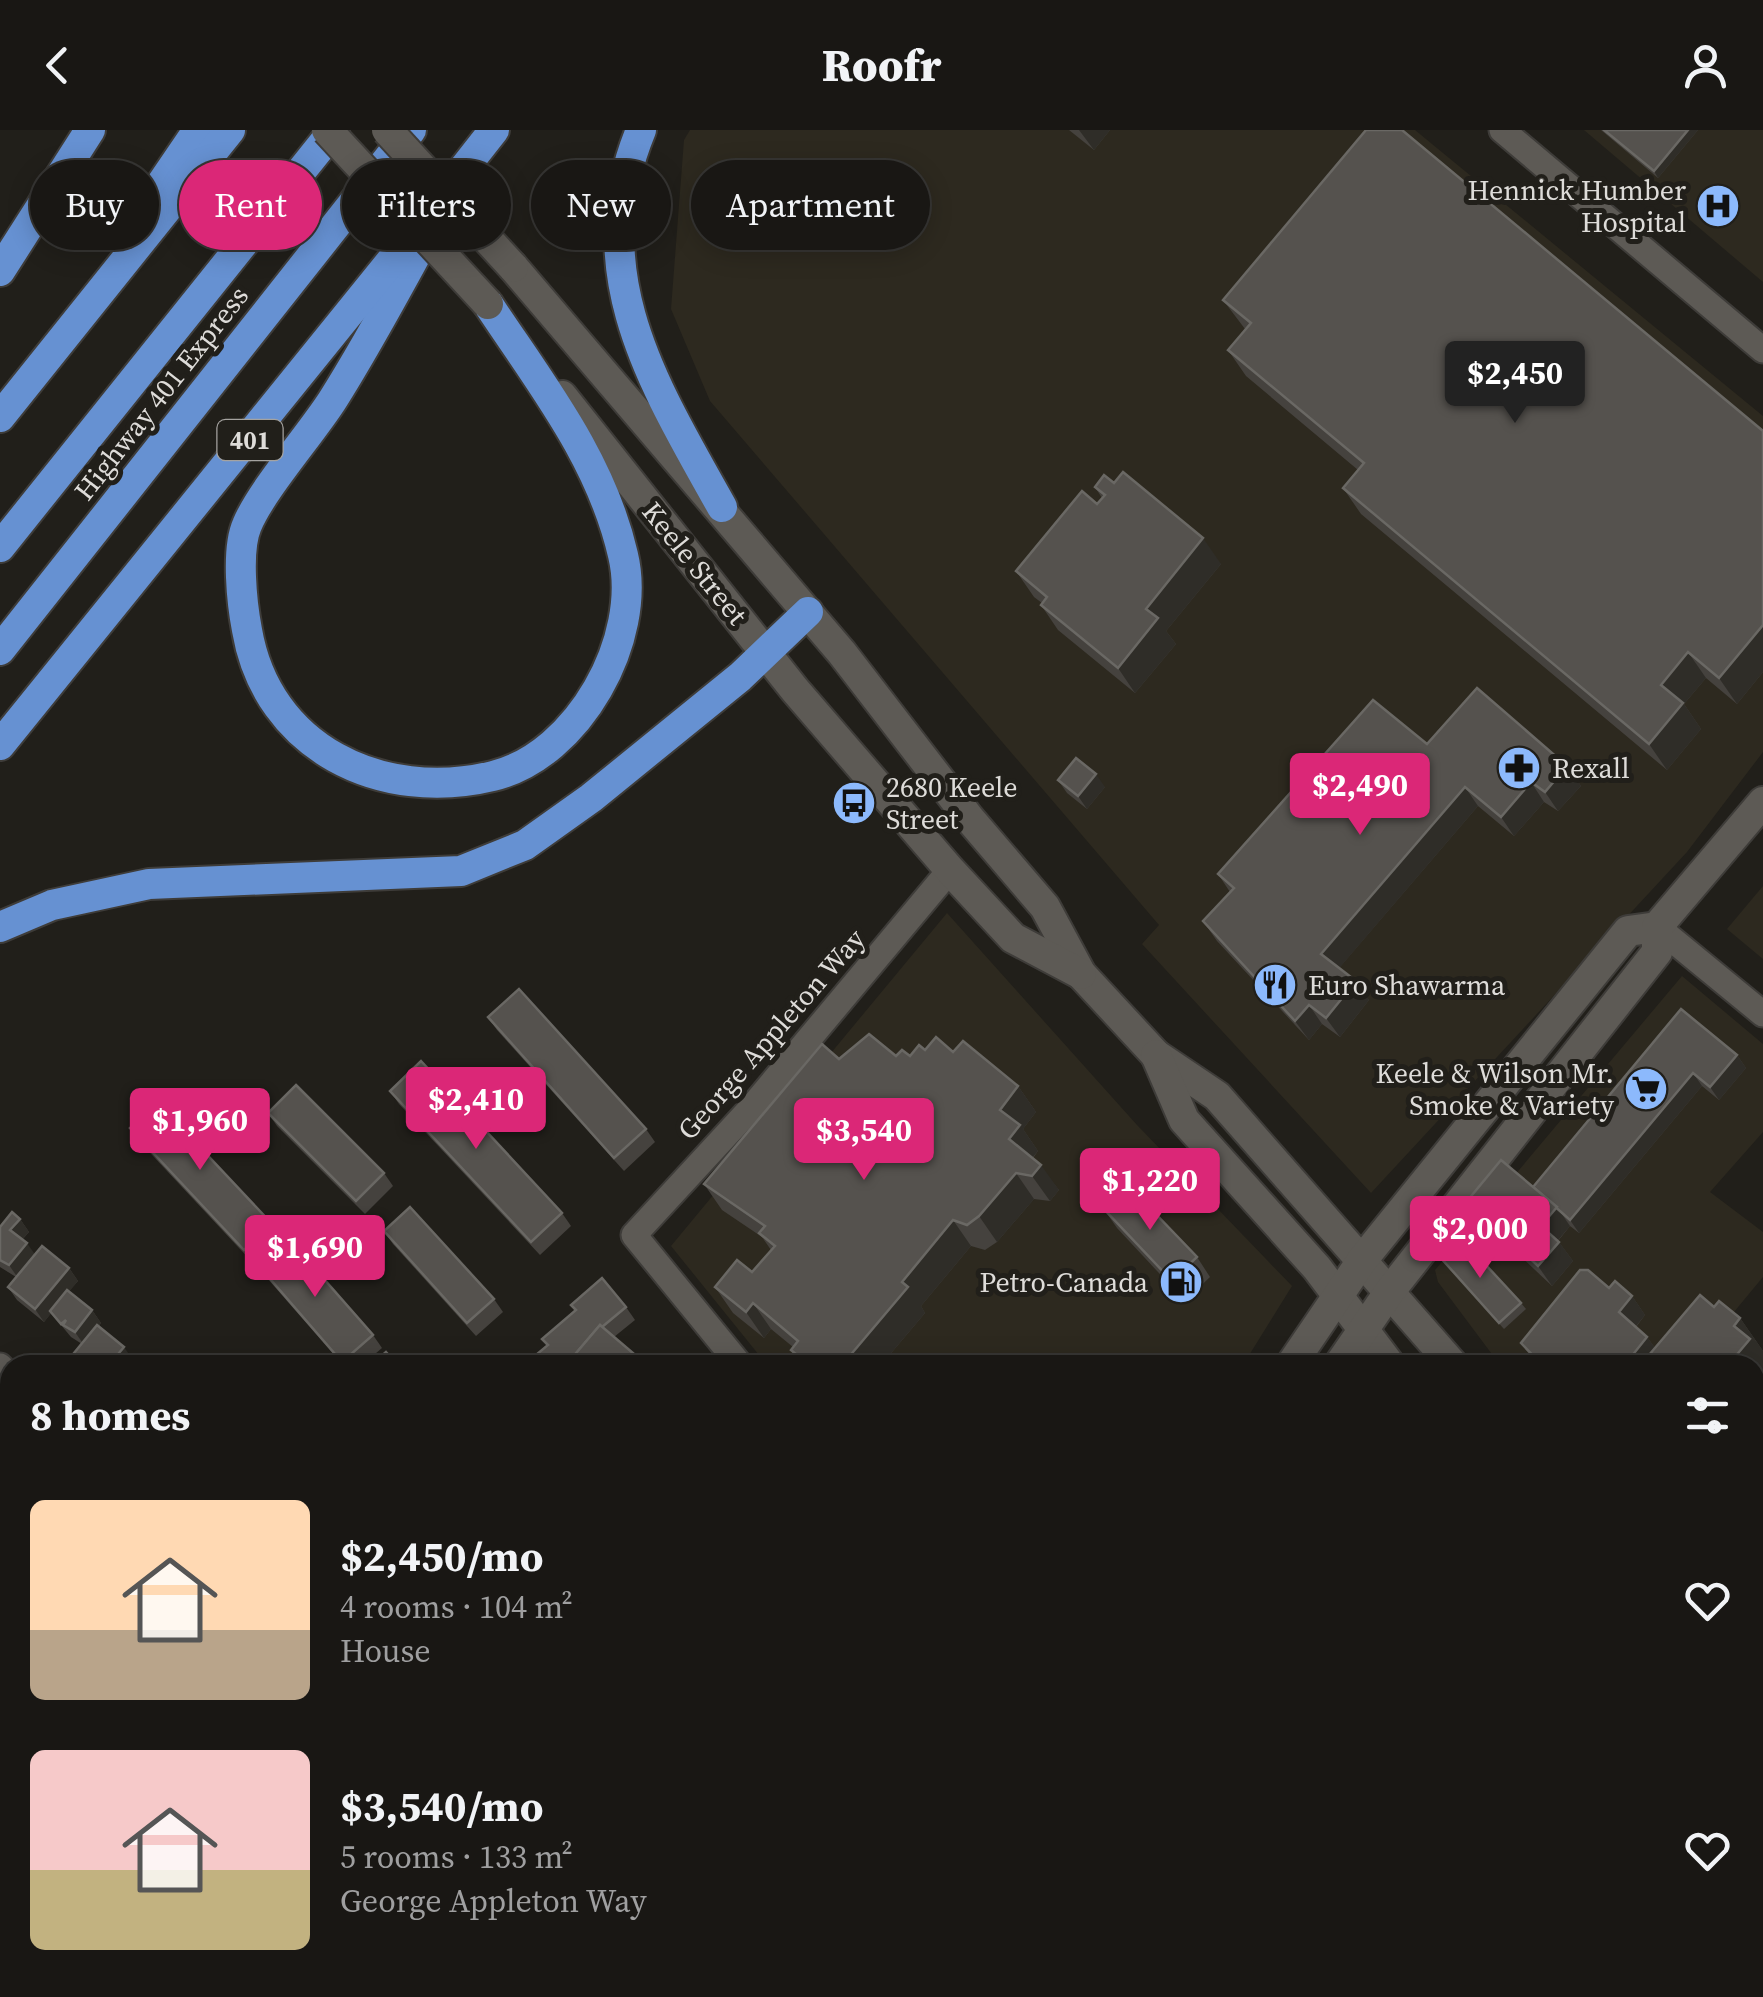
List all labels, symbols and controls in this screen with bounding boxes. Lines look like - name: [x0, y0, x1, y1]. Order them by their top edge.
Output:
- text: Roofr: [822, 34, 941, 96]
- icon: back: [30, 38, 85, 93]
- icon: person: [1678, 38, 1733, 93]
- chip: Buy: [30, 160, 159, 250]
- chip: Rent: [179, 160, 322, 250]
- chip: Filters: [342, 160, 511, 250]
- chip: New: [531, 160, 671, 250]
- chip: Apartment: [691, 160, 930, 250]
- place label: Hennick Humber Hospital: [1467, 171, 1686, 241]
- hospital icon: Hennick Humber Hospital: [1695, 183, 1741, 229]
- street label: Highway 401 Express: [67, 279, 255, 507]
- pin: $2,450: [1434, 341, 1596, 426]
- text: $2,450: [1467, 351, 1563, 395]
- road number: 401: [218, 420, 282, 460]
- street label: Keele Street: [634, 494, 757, 633]
- pharmacy icon: Rexall: [1496, 745, 1542, 791]
- place label: Rexall: [1552, 749, 1630, 787]
- pin: $2,490: [1279, 753, 1441, 838]
- text: $2,490: [1312, 763, 1408, 807]
- place label: 2680 Keele Street: [886, 768, 1018, 838]
- bus stop icon: 2680 Keele Street: [831, 780, 877, 826]
- street label: George Appleton Way: [669, 920, 874, 1148]
- restaurant icon: Euro Shawarma: [1252, 962, 1298, 1008]
- place label: Euro Shawarma: [1308, 966, 1506, 1004]
- place label: Keele & Wilson Mr. Smoke & Variety: [1376, 1054, 1615, 1124]
- supermarket icon: Keele & Wilson Mr. Smoke & Variety: [1623, 1066, 1669, 1112]
- pin: $2,410: [395, 1067, 557, 1152]
- text: $2,410: [428, 1077, 524, 1121]
- pin: $1,960: [119, 1088, 281, 1173]
- text: $1,960: [152, 1098, 248, 1142]
- pin: $3,540: [783, 1098, 945, 1183]
- text: $3,540: [816, 1108, 912, 1152]
- pin: $1,220: [1069, 1148, 1231, 1233]
- text: $1,220: [1102, 1158, 1198, 1202]
- pin: $2,000: [1399, 1196, 1561, 1281]
- text: $2,000: [1432, 1206, 1528, 1250]
- pin: $1,690: [234, 1215, 396, 1300]
- text: $1,690: [267, 1225, 363, 1269]
- fuel station icon: Petro-Canada: [1158, 1259, 1204, 1305]
- place label: Petro-Canada: [980, 1263, 1149, 1301]
- text: 8 homes: [30, 1386, 190, 1444]
- icon: filters: [1680, 1388, 1735, 1443]
- text: $2,450/mo: [340, 1527, 543, 1585]
- icon: home: [110, 1540, 230, 1660]
- icon: heart: [1680, 1573, 1735, 1628]
- text: 4 rooms · 104 m²: [340, 1585, 573, 1629]
- text: House: [340, 1629, 431, 1673]
- text: $3,540/mo: [340, 1777, 543, 1835]
- icon: home: [110, 1790, 230, 1910]
- icon: heart: [1680, 1823, 1735, 1878]
- text: 5 rooms · 133 m²: [340, 1835, 573, 1879]
- text: George Appleton Way: [340, 1879, 647, 1923]

